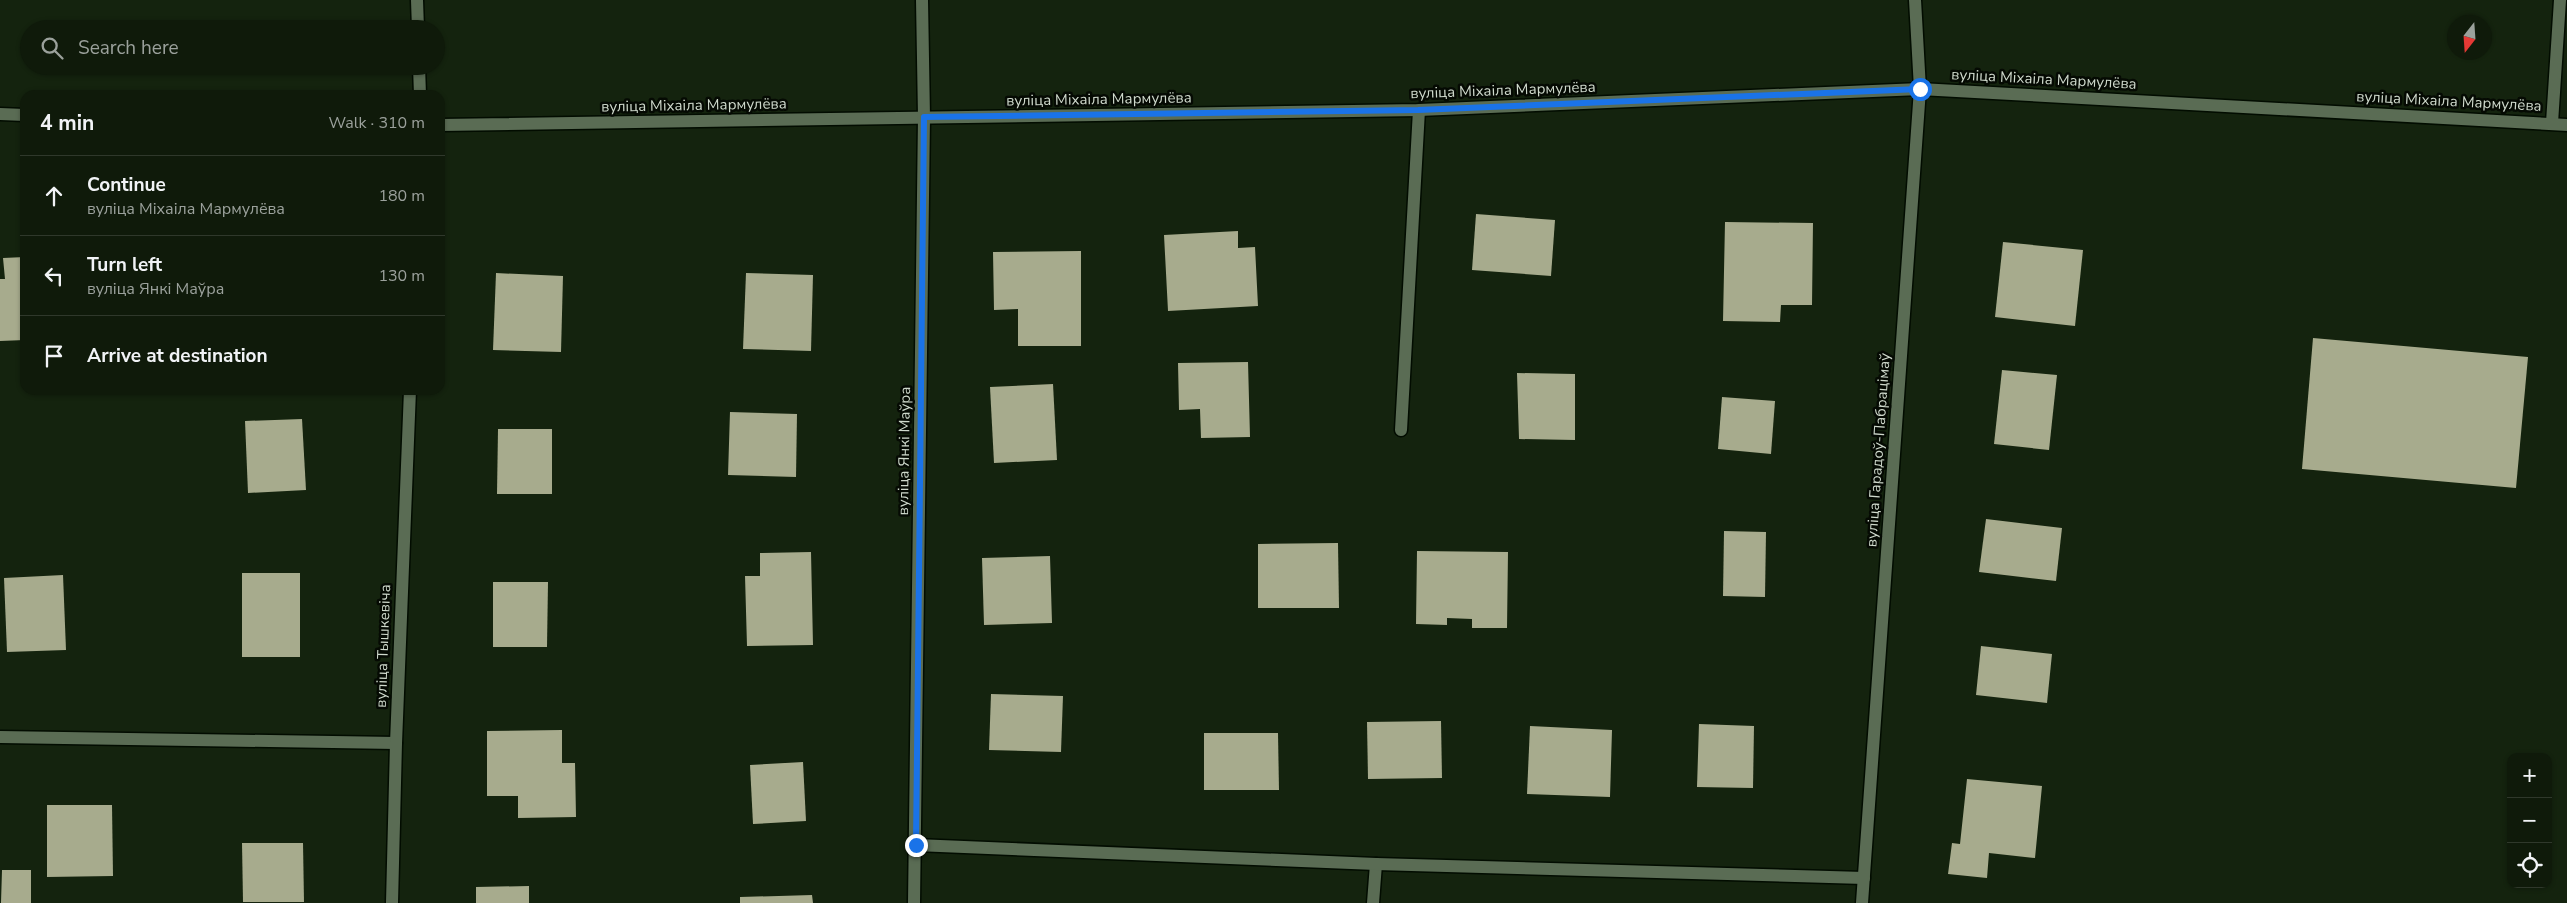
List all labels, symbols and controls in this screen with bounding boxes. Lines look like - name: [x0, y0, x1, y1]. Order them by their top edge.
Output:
- north arrow: [2447, 15, 2492, 60]
- search box: [20, 20, 445, 75]
- icon: search: [38, 34, 66, 62]
- text: Search here: [78, 35, 179, 61]
- street label: вуліца Міхаіла Мармулёва: [1951, 64, 2137, 94]
- street label: вуліца Міхаіла Мармулёва: [1410, 77, 1596, 103]
- route start: [1909, 78, 1932, 101]
- street label: вуліца Міхаіла Мармулёва: [2356, 86, 2542, 116]
- street label: вуліца Міхаіла Мармулёва: [1006, 87, 1192, 111]
- street label: вуліца Міхаіла Мармулёва: [601, 93, 787, 117]
- text: 4 min: [40, 109, 94, 137]
- text: Walk · 310 m: [329, 112, 425, 134]
- text: Continue: [87, 172, 166, 198]
- icon: ahead: [40, 182, 68, 210]
- text: 180 m: [378, 185, 425, 207]
- text: вуліца Міхаіла Мармулёва: [87, 198, 285, 220]
- text: Turn left: [87, 252, 162, 278]
- icon: left: [40, 262, 68, 290]
- text: 130 m: [378, 265, 425, 287]
- text: вуліца Янкі Маўра: [87, 278, 224, 300]
- icon: arrive: [40, 342, 68, 370]
- text: Arrive at destination: [87, 343, 268, 369]
- street label: вуліца Гарадоў-Пабрацімаў: [1861, 352, 1895, 548]
- street label: вуліца Янкі Маўра: [893, 386, 915, 516]
- street label: вуліца Тышкевіча: [371, 584, 395, 708]
- map controls: [2507, 753, 2552, 888]
- button: +: [2507, 753, 2552, 798]
- button: −: [2507, 798, 2552, 843]
- route end: [905, 834, 928, 857]
- button: locate: [2507, 843, 2552, 888]

